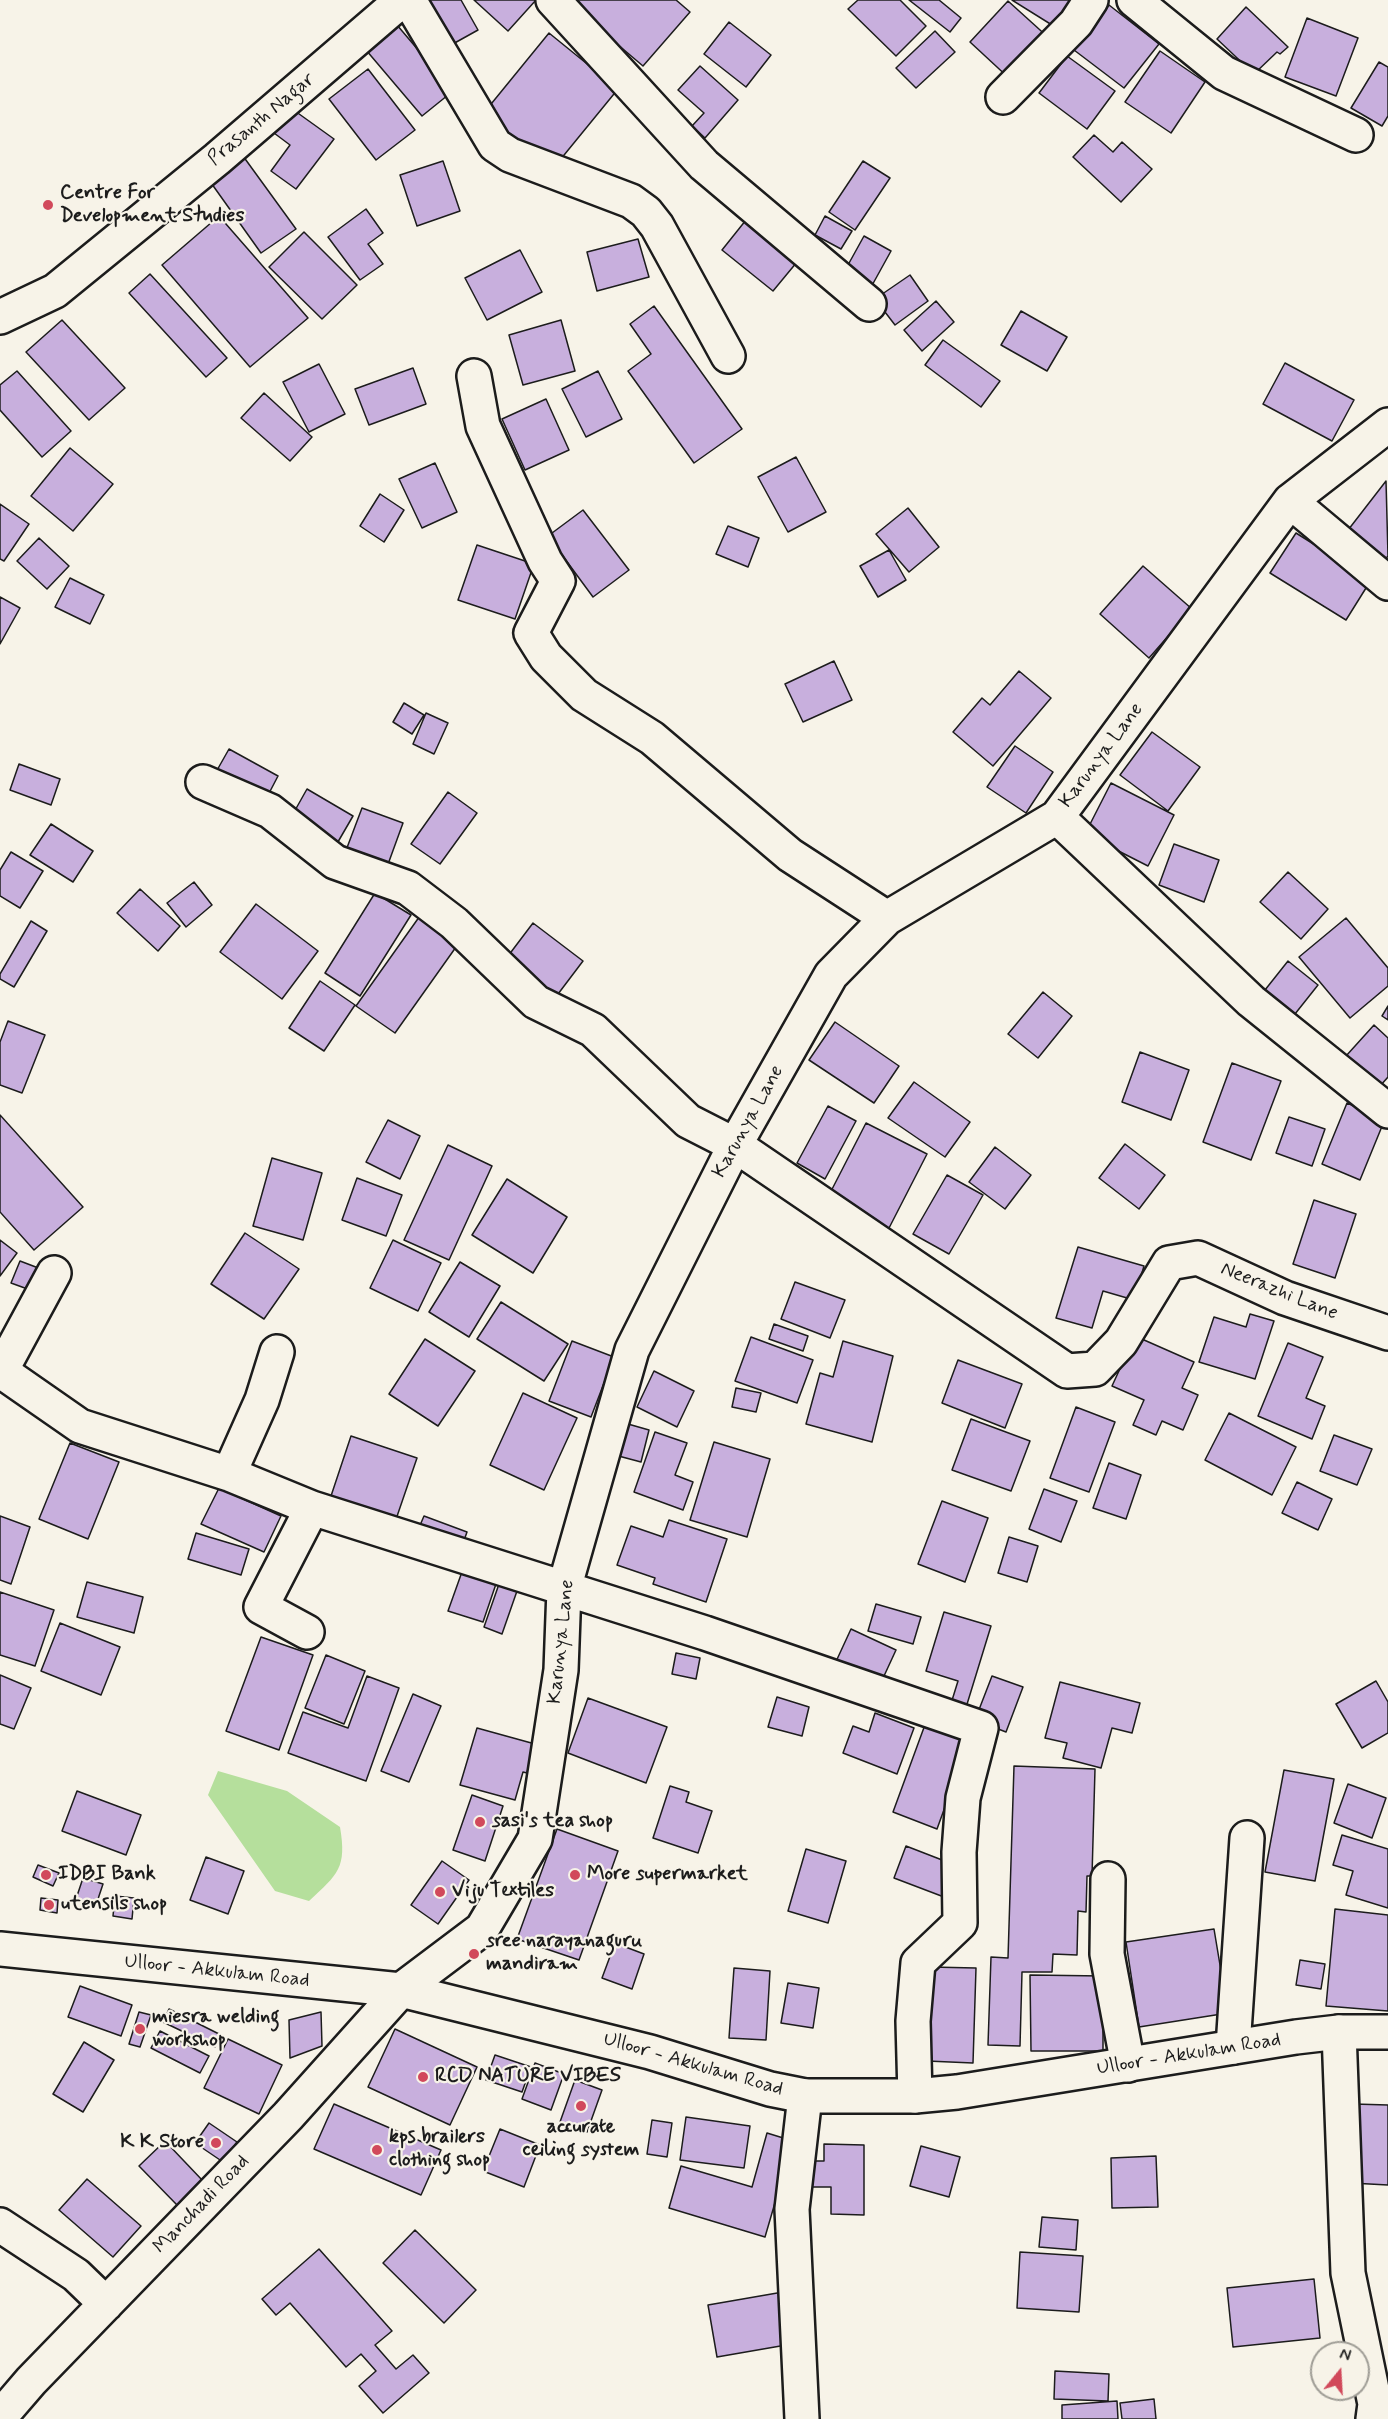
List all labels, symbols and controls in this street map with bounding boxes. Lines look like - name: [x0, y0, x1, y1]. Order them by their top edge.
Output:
- street label: Prasanth Nagar: [204, 68, 320, 172]
- place label: Centre For Development Studies: [60, 182, 244, 229]
- marker: Centre For Development Studies: [41, 198, 55, 212]
- street label: Karunya Lane: [1055, 699, 1149, 813]
- street label: Karunya Lane: [708, 1062, 790, 1182]
- street label: Neerazhi Lane: [1217, 1258, 1341, 1326]
- street label: Karunya Lane: [544, 1579, 580, 1705]
- place label: sasi's tea shop: [492, 1810, 613, 1834]
- marker: sasi's tea shop: [473, 1815, 487, 1829]
- place label: IDBI Bank: [58, 1863, 156, 1887]
- place label: More supermarket: [587, 1863, 748, 1887]
- marker: IDBI Bank: [39, 1868, 53, 1882]
- marker: More supermarket: [568, 1868, 582, 1882]
- place label: Viju Textiles: [452, 1880, 554, 1904]
- marker: Viju Textiles: [433, 1885, 447, 1899]
- place label: utensils shop: [61, 1893, 167, 1917]
- marker: utensils shop: [42, 1898, 56, 1912]
- place label: sree narayanaguru mandiram: [486, 1930, 642, 1977]
- marker: sree narayanaguru mandiram: [467, 1947, 481, 1961]
- street label: Ulloor - Akkulam Road: [123, 1950, 311, 1994]
- place label: miesra welding workshop: [152, 2006, 280, 2053]
- marker: miesra welding workshop: [133, 2022, 147, 2036]
- street label: Ulloor - Akkulam Road: [600, 2028, 786, 2102]
- street label: Ulloor - Akkulam Road: [1095, 2029, 1283, 2081]
- place label: RCD NATURE VIBES: [435, 2065, 621, 2089]
- marker: RCD NATURE VIBES: [416, 2070, 430, 2084]
- marker: accurate ceiling system: [574, 2099, 588, 2113]
- place label: accurate ceiling system: [522, 2116, 640, 2163]
- place label: kps brailers clothing shop: [389, 2126, 490, 2173]
- place label: K K Store: [120, 2131, 204, 2155]
- marker: K K Store: [209, 2136, 223, 2150]
- marker: kps brailers clothing shop: [370, 2143, 384, 2157]
- street label: Manchadi Road: [149, 2151, 255, 2259]
- north arrow: [1310, 2341, 1370, 2401]
- text: N: [1337, 2344, 1353, 2367]

